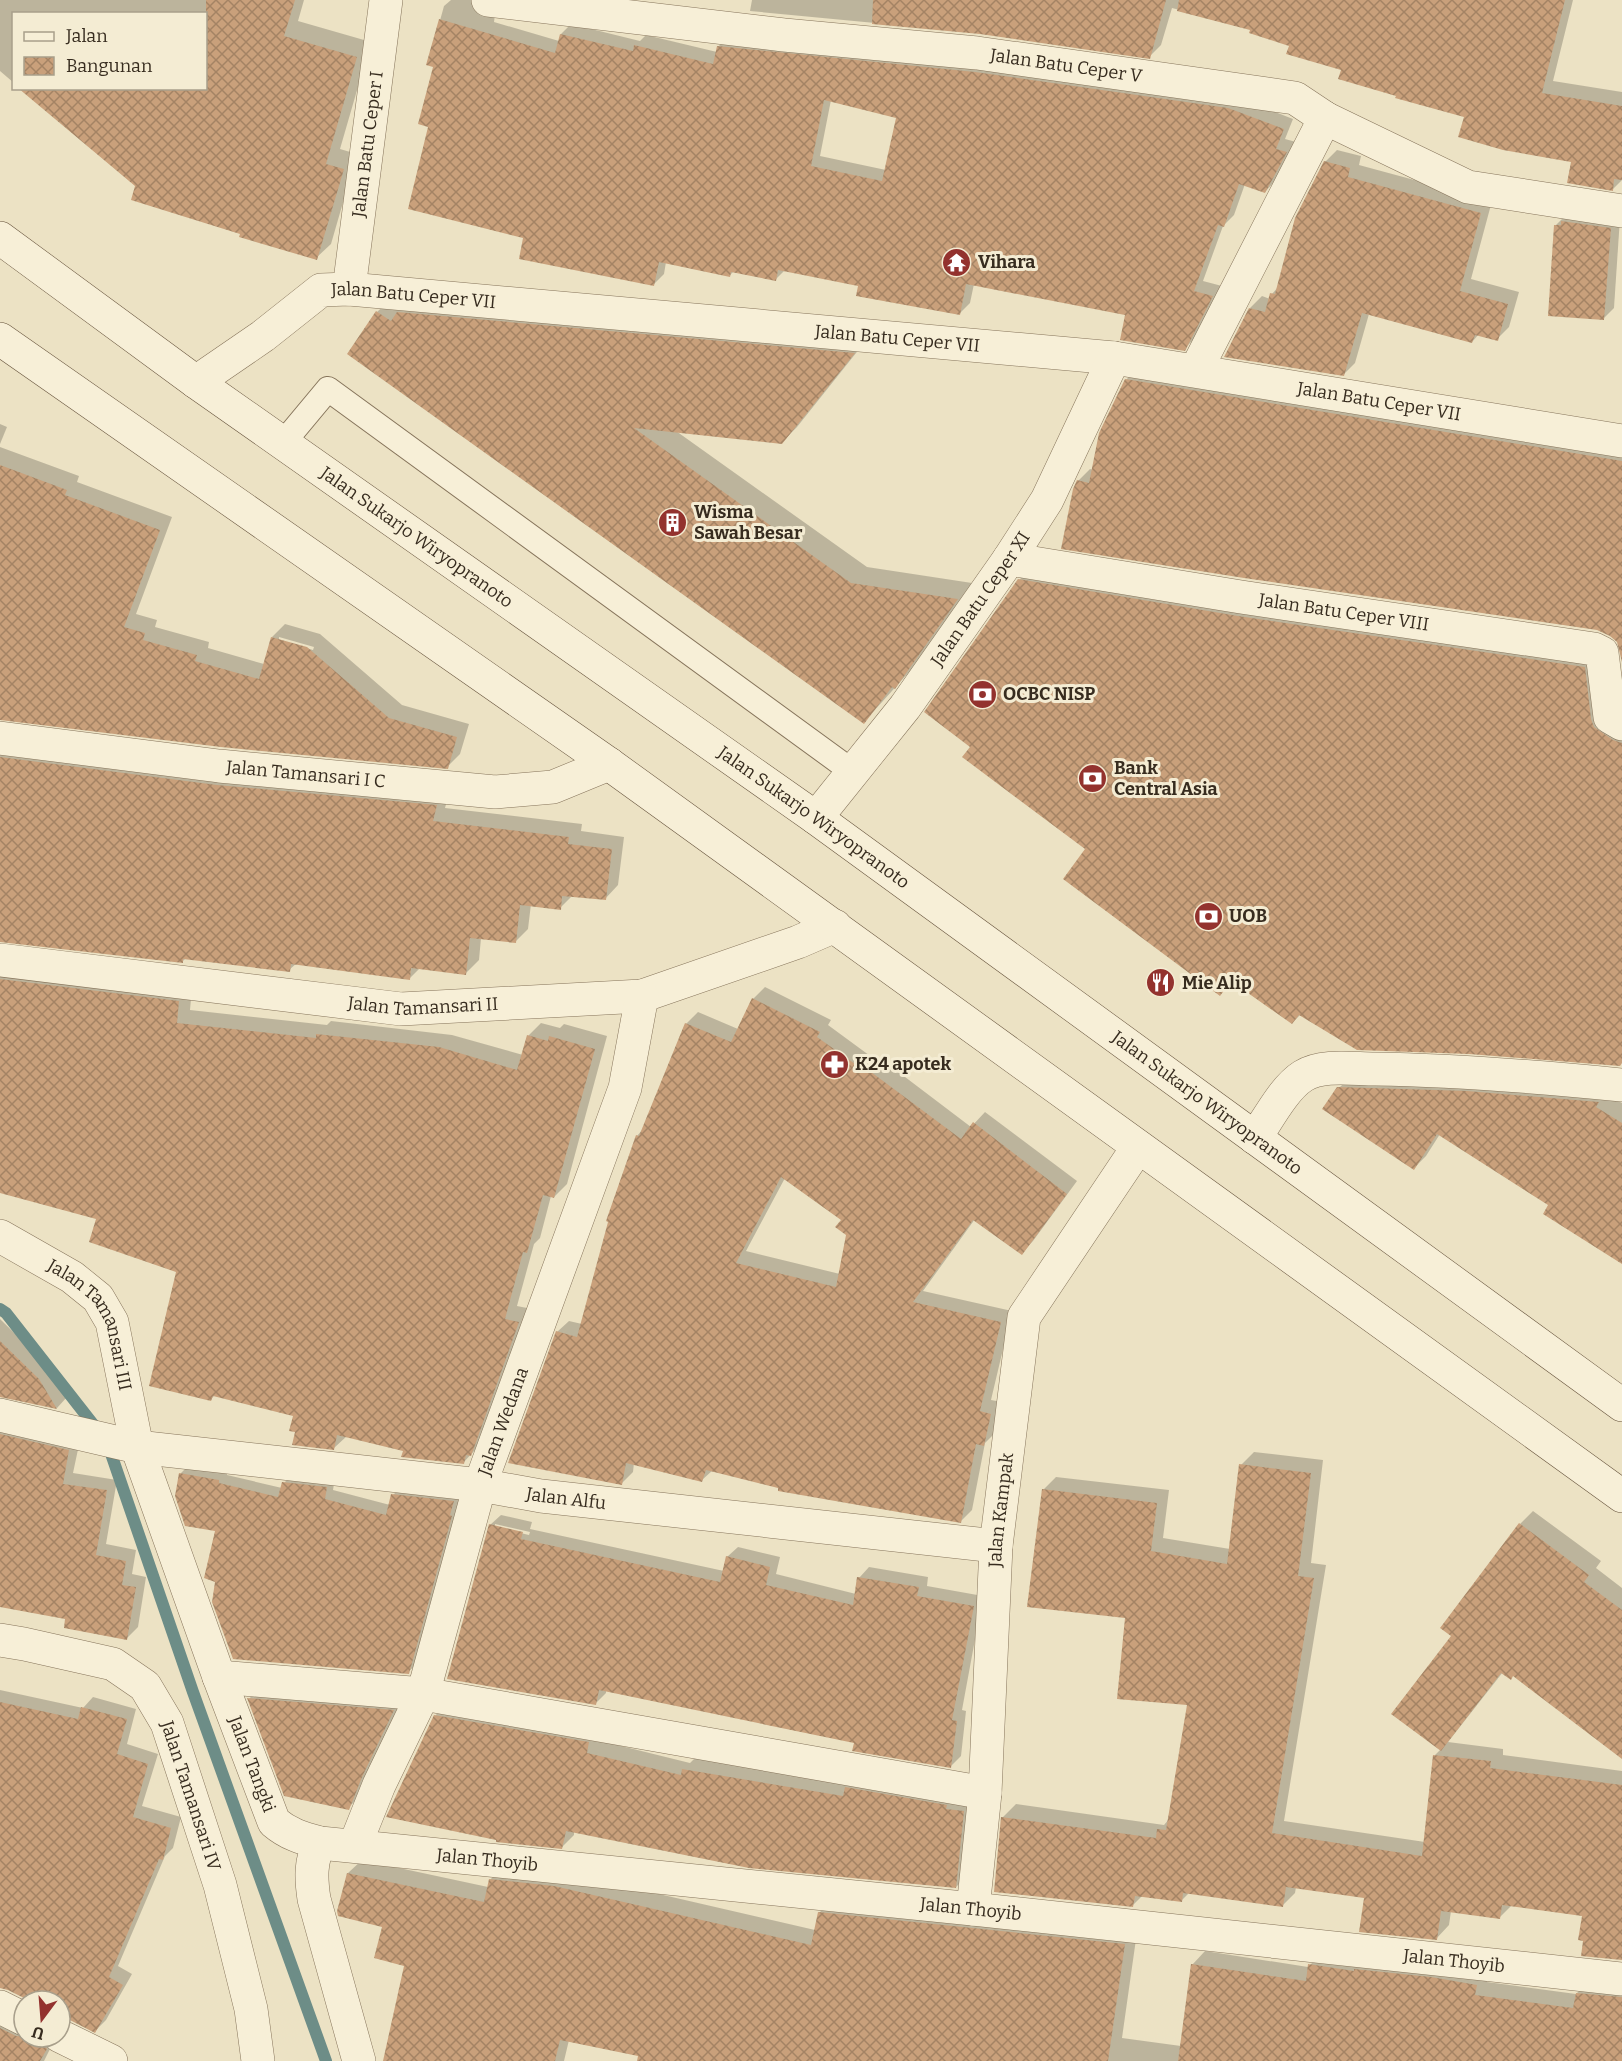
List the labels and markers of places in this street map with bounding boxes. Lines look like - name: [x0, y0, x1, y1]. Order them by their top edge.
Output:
- temple icon: Vihara: [941, 246, 973, 278]
- place label: Vihara: [978, 251, 1035, 273]
- place label: Wisma Sawah Besar: [694, 501, 803, 544]
- building icon: Wisma Sawah Besar: [657, 506, 689, 538]
- bank icon: OCBC NISP: [966, 678, 998, 710]
- place label: OCBC NISP: [1003, 683, 1095, 705]
- place label: Bank Central Asia: [1114, 757, 1218, 800]
- bank icon: Bank Central Asia: [1077, 762, 1109, 794]
- bank icon: UOB: [1192, 900, 1224, 932]
- place label: UOB: [1229, 905, 1267, 927]
- restaurant icon: Mie Alip: [1145, 967, 1177, 999]
- place label: Mie Alip: [1182, 972, 1252, 994]
- pharmacy icon: K24 apotek: [818, 1048, 850, 1080]
- place label: K24 apotek: [855, 1053, 951, 1075]

